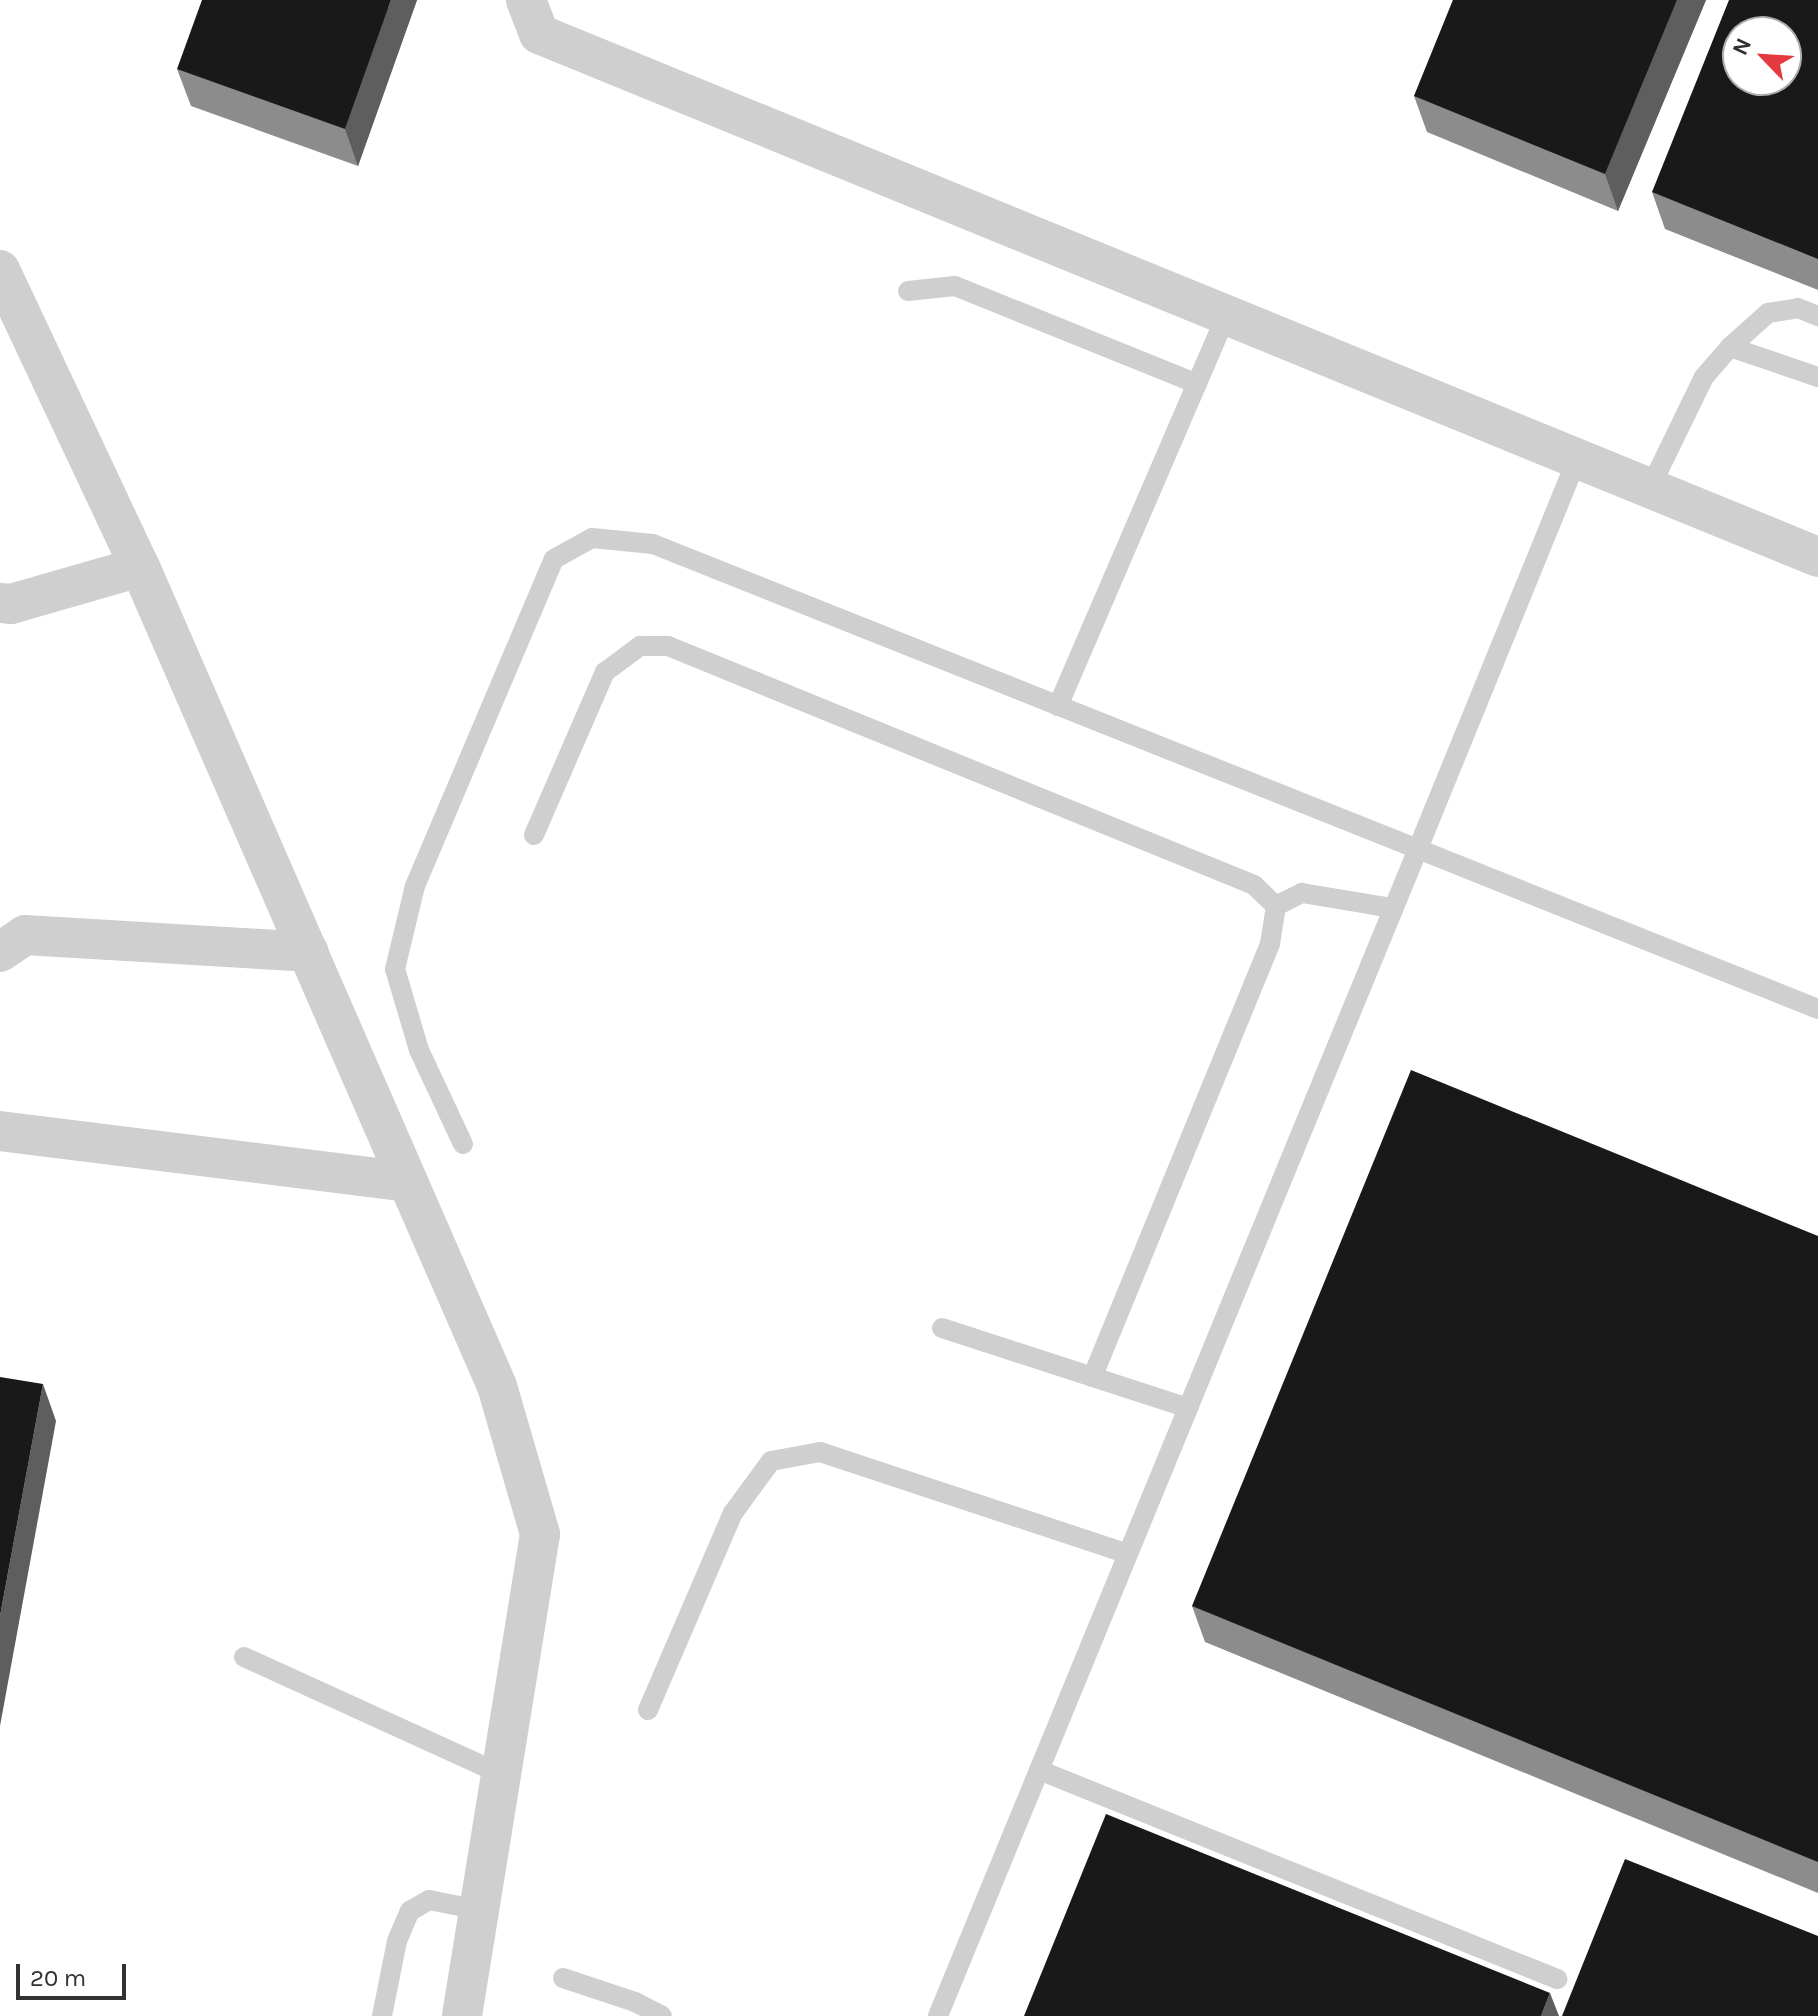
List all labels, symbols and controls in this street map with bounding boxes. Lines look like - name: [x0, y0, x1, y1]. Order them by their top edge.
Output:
- north arrow: [1722, 16, 1802, 96]
- text: N: [1727, 34, 1757, 59]
- scale bar: [20, 1948, 130, 1998]
- text: 20 m: [30, 1964, 86, 1992]

